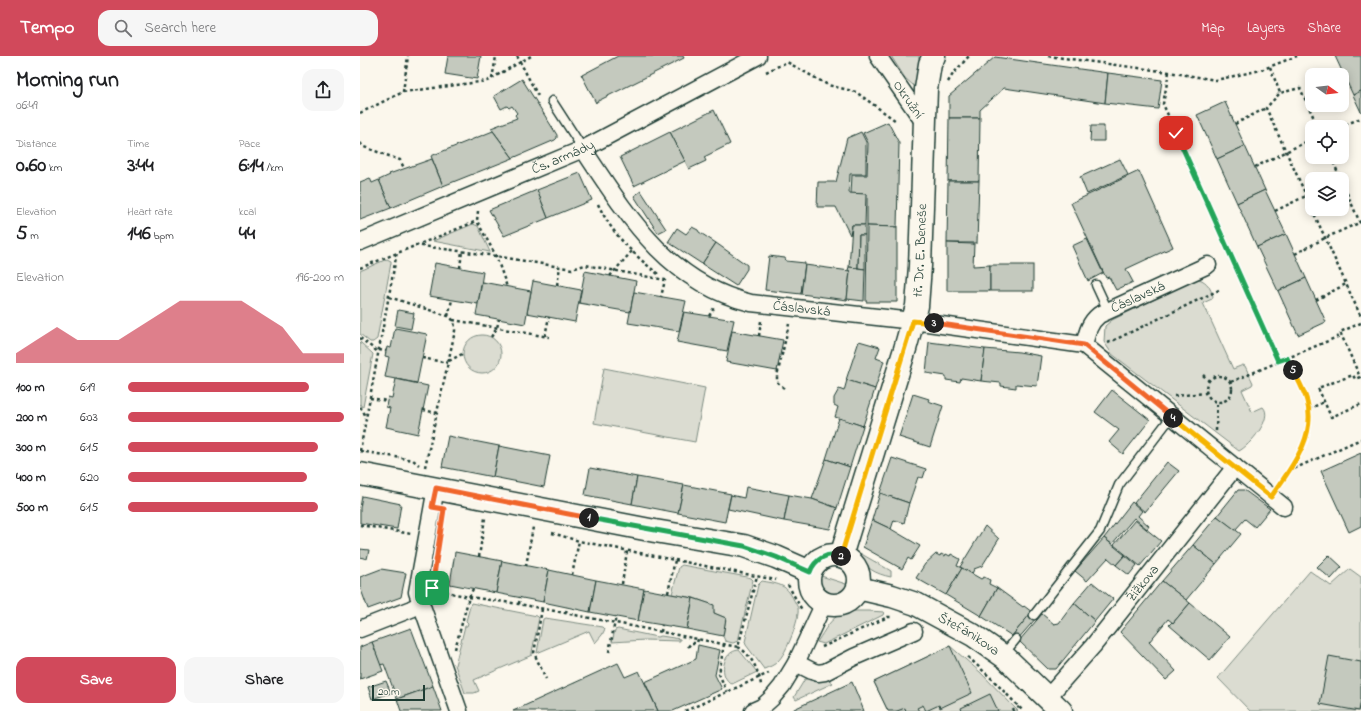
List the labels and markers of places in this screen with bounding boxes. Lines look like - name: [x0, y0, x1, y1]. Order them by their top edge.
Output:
- pin: [1159, 116, 1193, 150]
- pin: 3: [924, 313, 944, 333]
- pin: 5: [1283, 360, 1303, 380]
- pin: 4: [1163, 408, 1183, 428]
- pin: 1: [579, 508, 599, 528]
- pin: 2: [831, 546, 851, 566]
- pin: [415, 571, 449, 605]

